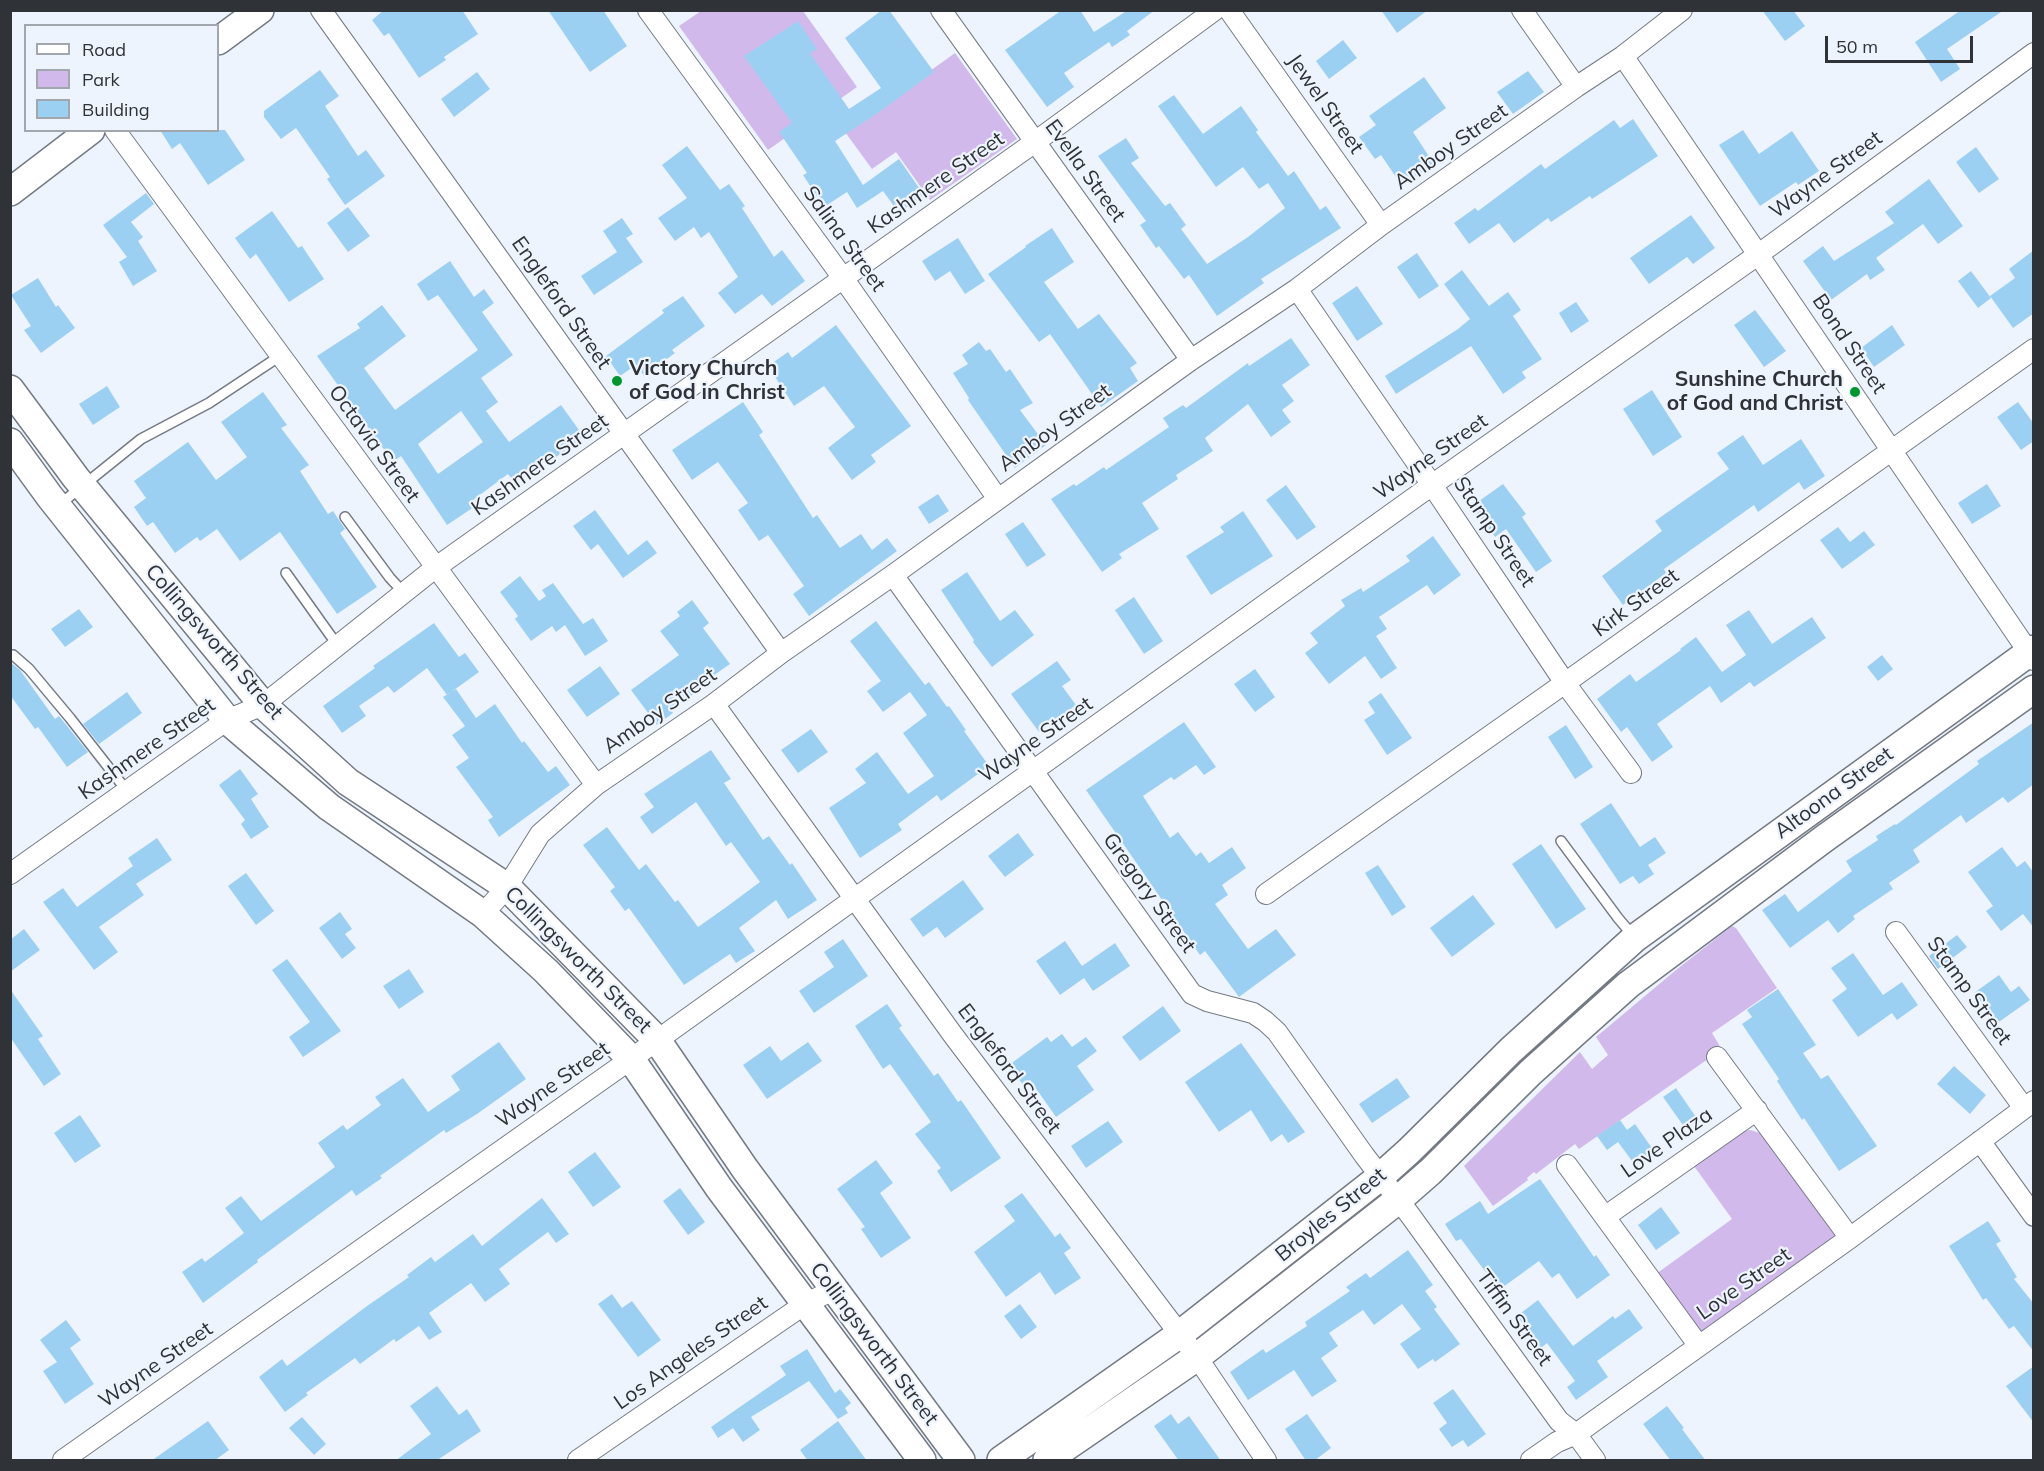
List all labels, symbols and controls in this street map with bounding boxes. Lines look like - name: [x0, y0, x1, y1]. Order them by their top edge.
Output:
- legend: [24, 24, 219, 132]
- scale bar: [1828, 24, 1976, 62]
- text: 50 m: [1836, 35, 1878, 58]
- text: Road: [82, 38, 126, 61]
- street label: Jewel Street: [1281, 49, 1369, 159]
- text: Park: [82, 68, 120, 91]
- text: Building: [82, 98, 150, 121]
- street label: Amboy Street: [1389, 99, 1513, 195]
- street label: Evella Street: [1039, 115, 1131, 227]
- street label: Wayne Street: [1765, 126, 1887, 224]
- street label: Kashmere Street: [863, 127, 1009, 239]
- street label: Salina Street: [797, 181, 891, 297]
- street label: Engleford Street: [506, 232, 616, 374]
- street label: Bond Street: [1806, 289, 1892, 399]
- place label: Victory Church of God in Christ: [629, 356, 785, 406]
- place label: Sunshine Church of God and Christ: [1667, 367, 1843, 417]
- marker: Victory Church of God in Christ: [610, 374, 624, 388]
- street label: Amboy Street: [994, 379, 1116, 477]
- street label: Octavia Street: [323, 380, 425, 508]
- marker: Sunshine Church of God and Christ: [1848, 385, 1862, 399]
- street label: Kashmere Street: [467, 409, 613, 521]
- street label: Wayne Street: [1369, 409, 1493, 505]
- street label: Stamp Street: [1448, 472, 1540, 592]
- street label: Collingsworth Street: [140, 559, 288, 725]
- street label: Kirk Street: [1588, 563, 1684, 643]
- street label: Amboy Street: [598, 663, 722, 759]
- street label: Wayne Street: [974, 692, 1098, 788]
- street label: Kashmere Street: [74, 693, 220, 805]
- street label: Altoona Street: [1770, 742, 1898, 844]
- street label: Gregory Street: [1097, 828, 1201, 958]
- street label: Collingsworth Street: [499, 881, 657, 1039]
- street label: Stamp Street: [1921, 932, 2017, 1050]
- street label: Engleford Street: [952, 999, 1066, 1139]
- street label: Wayne Street: [491, 1037, 615, 1133]
- street label: Love Plaza: [1616, 1102, 1718, 1184]
- street label: Broyles Street: [1271, 1163, 1391, 1267]
- street label: Love Street: [1692, 1242, 1796, 1326]
- street label: Collingsworth Street: [805, 1258, 943, 1430]
- street label: Tiffin Street: [1471, 1265, 1557, 1371]
- street label: Los Angeles Street: [609, 1291, 773, 1415]
- street label: Wayne Street: [94, 1317, 218, 1413]

